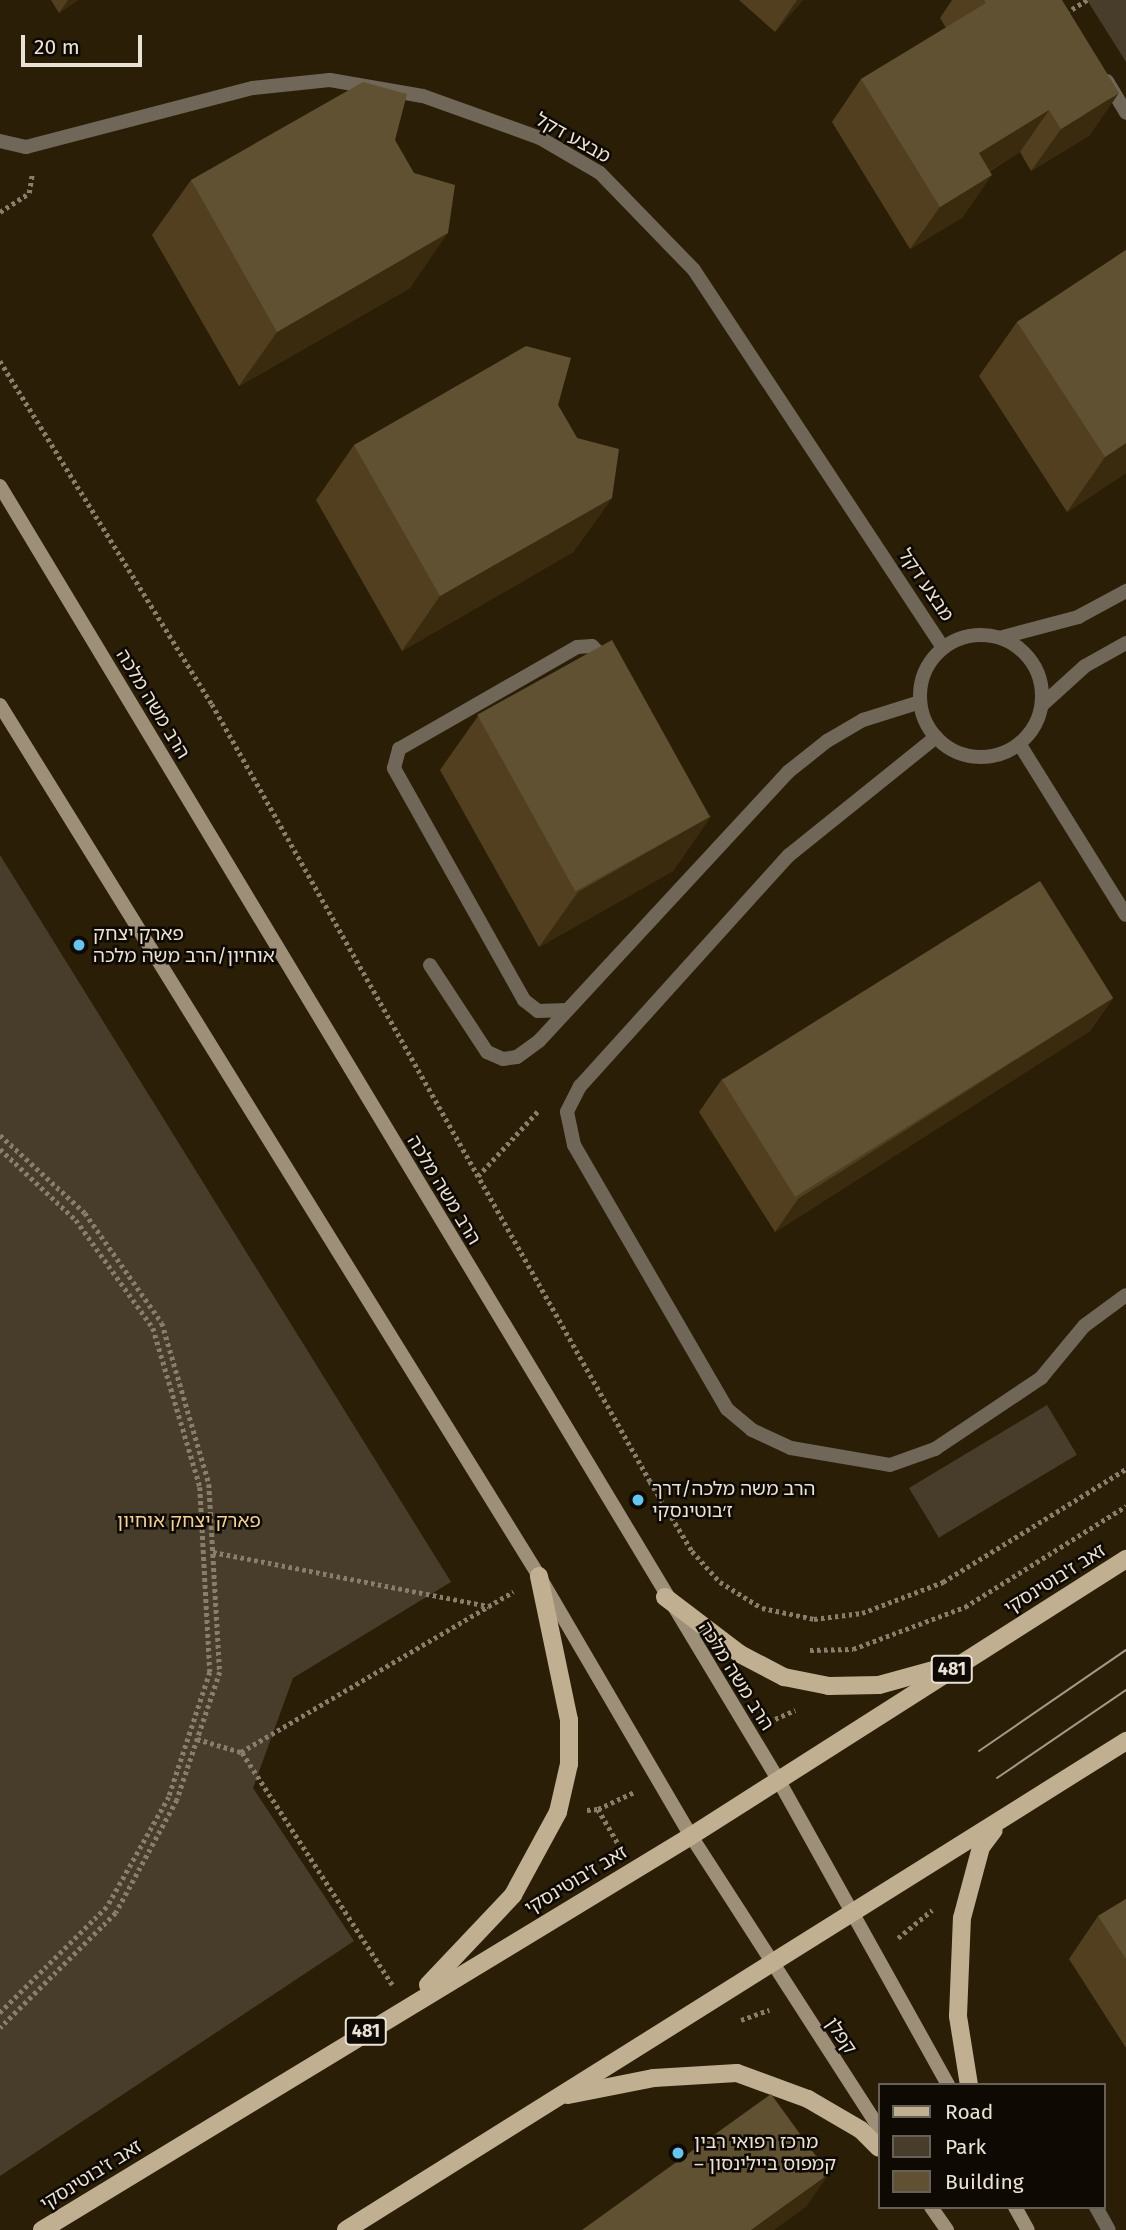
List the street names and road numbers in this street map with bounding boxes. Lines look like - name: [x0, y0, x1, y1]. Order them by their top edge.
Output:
- street label: מבצע דקל: [531, 108, 615, 168]
- street label: מבצע דקל: [894, 544, 958, 626]
- street label: הרב משה מלכה: [111, 645, 195, 763]
- street label: הרב משה מלכה: [402, 1131, 486, 1249]
- street label: זאב ז'בוטינסקי: [1000, 1539, 1110, 1619]
- street label: הרב משה מלכה: [693, 1617, 779, 1735]
- road number: 481: [929, 1654, 975, 1684]
- street label: זאב ז'בוטינסקי: [521, 1840, 631, 1920]
- street label: קפלן: [821, 2013, 861, 2059]
- road number: 481: [343, 2017, 389, 2046]
- street label: זאב ז'בוטינסקי: [36, 2135, 146, 2215]

